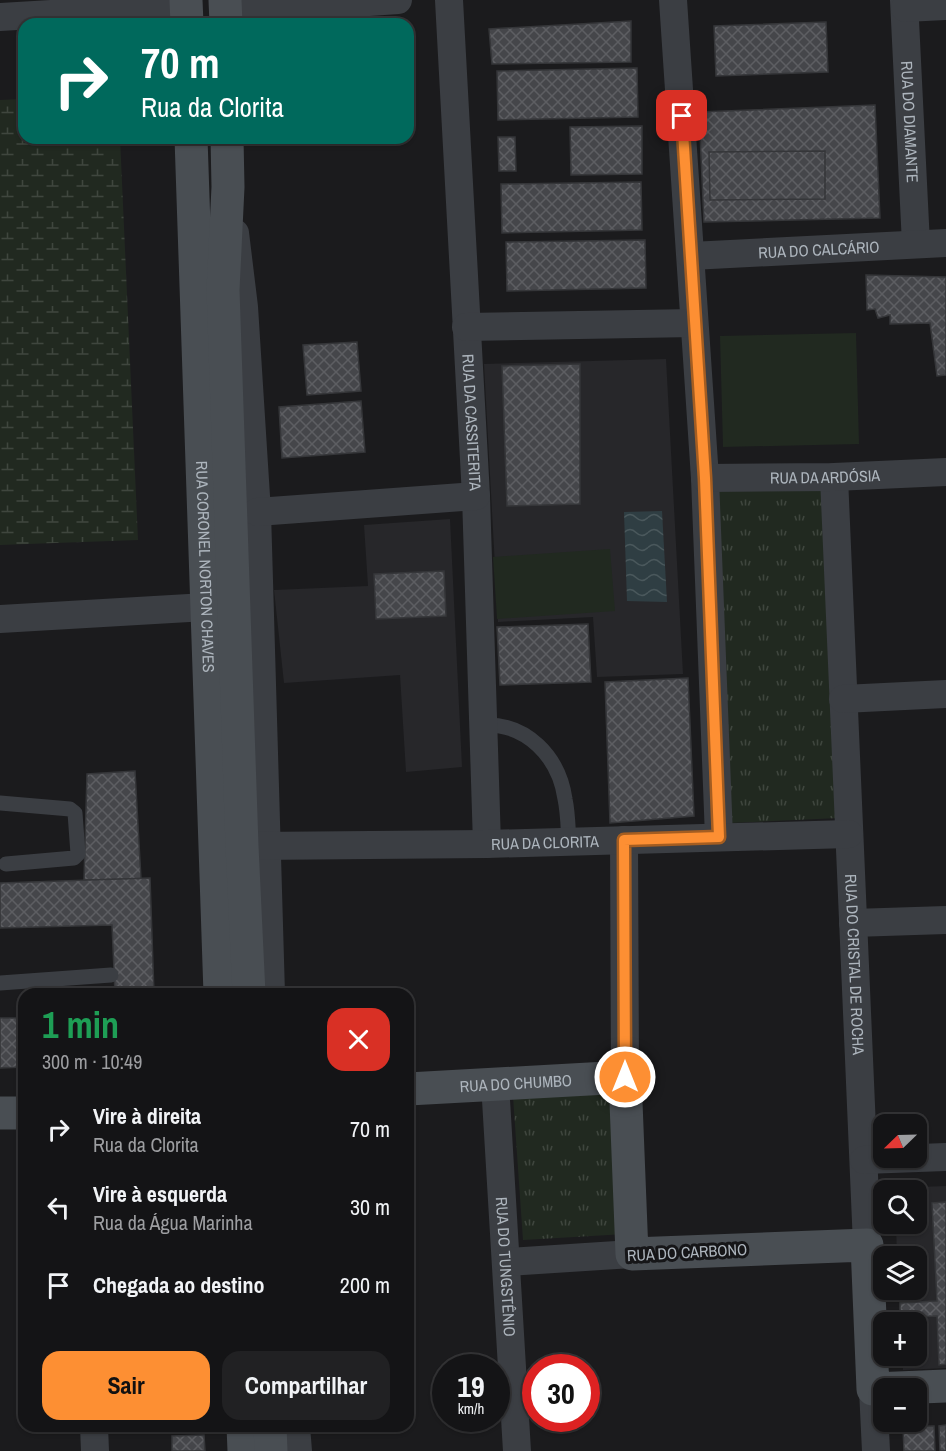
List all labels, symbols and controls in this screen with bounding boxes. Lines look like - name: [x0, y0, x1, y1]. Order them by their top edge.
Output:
- text: 70 m: [141, 35, 220, 91]
- icon: right: [42, 42, 120, 120]
- street label: RUA DO DIAMANTE: [896, 60, 924, 183]
- text: Rua da Clorita: [141, 89, 284, 125]
- pin: [656, 90, 707, 141]
- icon: arrive: [665, 99, 698, 132]
- street label: RUA DO CALCÁRIO: [758, 235, 880, 264]
- street label: RUA DA CASSITERITA: [457, 353, 487, 492]
- street label: RUA CORONEL NORTON CHAVES: [191, 460, 220, 673]
- street label: RUA DA ARDÓSIA: [770, 464, 881, 488]
- street label: RUA DA CLORITA: [491, 830, 599, 855]
- street label: RUA DO CRISTAL DE ROCHA: [840, 874, 870, 1056]
- text: 1 min: [42, 1001, 119, 1049]
- button: close: [327, 1008, 390, 1071]
- position arrow: [593, 1045, 657, 1109]
- text: 300 m · 10:49: [42, 1048, 142, 1075]
- street label: RUA DO CHUMBO: [459, 1069, 573, 1097]
- text: Vire à direita: [93, 1101, 201, 1131]
- icon: right: [42, 1113, 75, 1146]
- text: 70 m: [350, 1114, 390, 1144]
- north arrow: [873, 1114, 927, 1168]
- map controls: [873, 1114, 927, 1432]
- text: Rua da Clorita: [93, 1131, 199, 1158]
- text: Vire à esquerda: [93, 1179, 227, 1209]
- button: search: [873, 1180, 927, 1234]
- icon: left: [42, 1191, 75, 1224]
- text: 30 m: [350, 1192, 390, 1222]
- street label: RUA DO TUNGSTÊNIO: [491, 1196, 521, 1337]
- text: Rua da Água Marinha: [93, 1209, 253, 1236]
- street label: RUA DO CARBONO: [626, 1238, 748, 1266]
- button: layers: [873, 1246, 927, 1300]
- icon: arrive: [42, 1269, 75, 1302]
- text: Chegada ao destino: [93, 1270, 264, 1300]
- text: 200 m: [340, 1270, 390, 1300]
- button: +: [873, 1312, 927, 1366]
- button: Sair: [42, 1351, 210, 1420]
- button: Compartilhar: [222, 1351, 390, 1420]
- speed limit sign: 30: [522, 1354, 600, 1432]
- text: 19: [457, 1366, 485, 1406]
- button: −: [873, 1378, 927, 1432]
- text: km/h: [458, 1398, 484, 1419]

